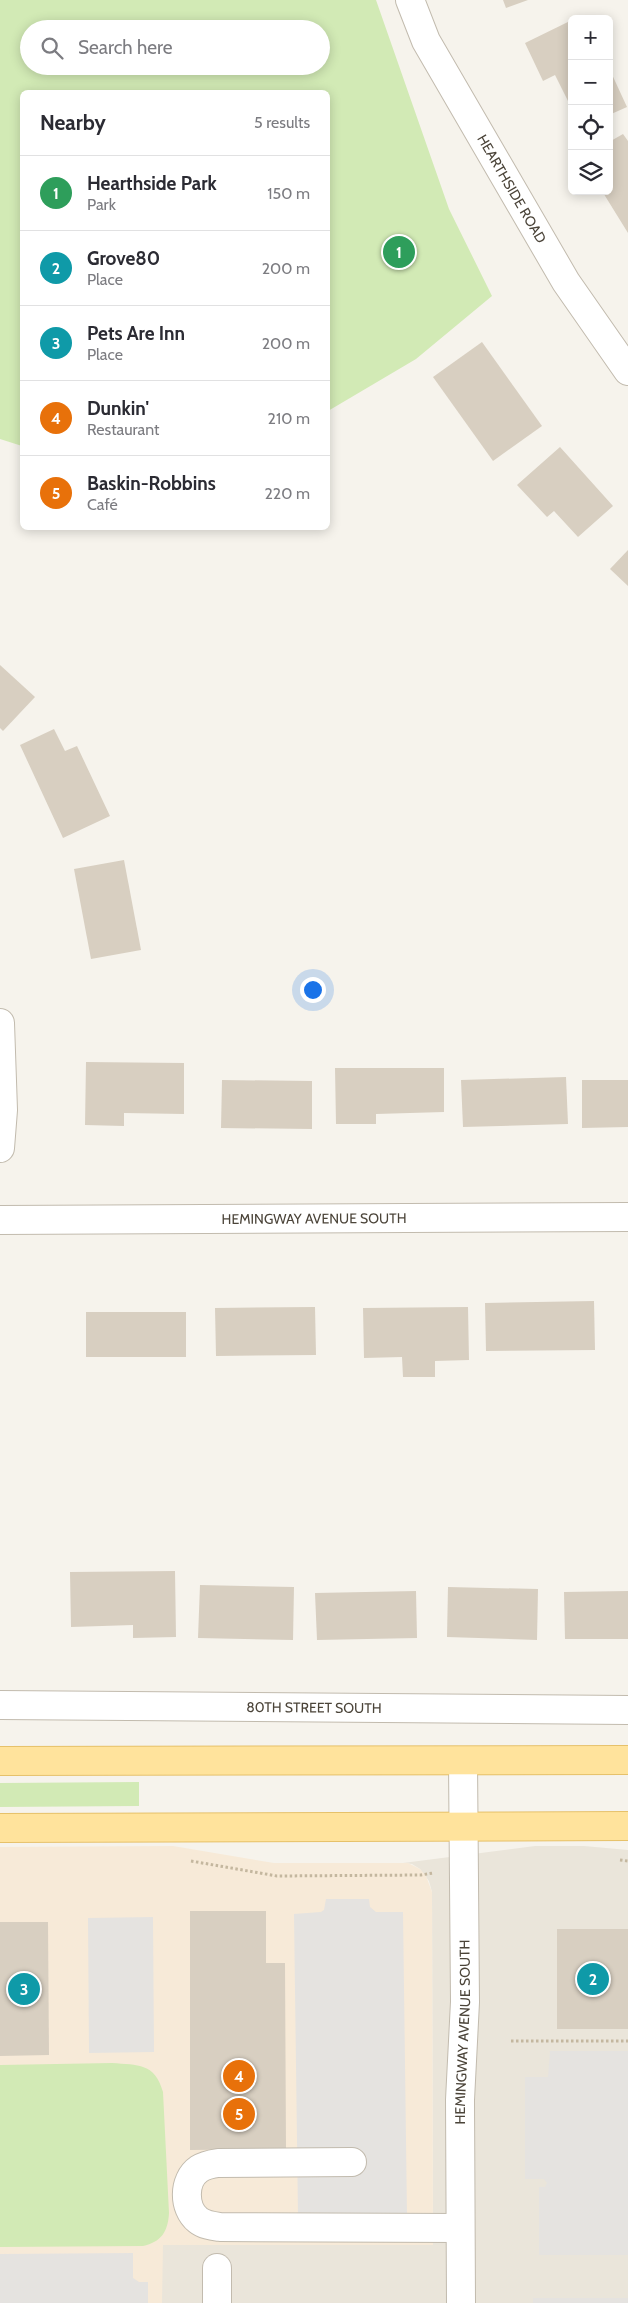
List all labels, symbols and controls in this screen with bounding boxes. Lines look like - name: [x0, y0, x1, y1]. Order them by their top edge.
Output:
- map controls: [568, 15, 613, 195]
- button: +: [568, 15, 613, 60]
- search box: [20, 20, 330, 75]
- icon: search: [38, 34, 66, 62]
- text: Search here: [78, 36, 172, 59]
- button: −: [568, 60, 613, 105]
- button: locate: [568, 105, 613, 150]
- text: Nearby: [40, 110, 106, 135]
- text: 5 results: [254, 113, 310, 132]
- street label: HEARTHSIDE ROAD: [473, 131, 550, 246]
- button: layers: [568, 150, 613, 195]
- text: Hearthside Park: [87, 172, 217, 195]
- text: 1: [53, 184, 59, 203]
- text: 150 m: [267, 184, 310, 203]
- text: Park: [87, 195, 116, 214]
- pin: 1: [383, 233, 415, 271]
- text: Grove80: [87, 247, 160, 270]
- text: 2: [52, 259, 60, 278]
- text: 200 m: [262, 259, 310, 278]
- text: Place: [87, 270, 123, 289]
- text: Pets Are Inn: [87, 322, 185, 345]
- text: 3: [52, 334, 60, 353]
- text: 200 m: [262, 334, 310, 353]
- text: Place: [87, 345, 123, 364]
- text: Dunkin': [87, 397, 149, 420]
- text: 4: [51, 409, 61, 428]
- text: 210 m: [268, 409, 310, 428]
- text: Restaurant: [87, 420, 159, 439]
- text: Baskin-Robbins: [87, 472, 216, 495]
- text: 5: [52, 484, 60, 503]
- text: 220 m: [264, 484, 310, 503]
- text: Café: [87, 495, 118, 514]
- your location: [300, 977, 326, 1003]
- street label: HEMINGWAY AVENUE SOUTH: [221, 1209, 407, 1228]
- street label: 80TH STREET SOUTH: [246, 1698, 382, 1717]
- street label: HEMINGWAY AVENUE SOUTH: [451, 1940, 474, 2125]
- pin: 2: [577, 1960, 609, 1998]
- pin: 3: [8, 1970, 40, 2008]
- pin: 4: [223, 2057, 255, 2095]
- pin: 5: [223, 2095, 255, 2133]

